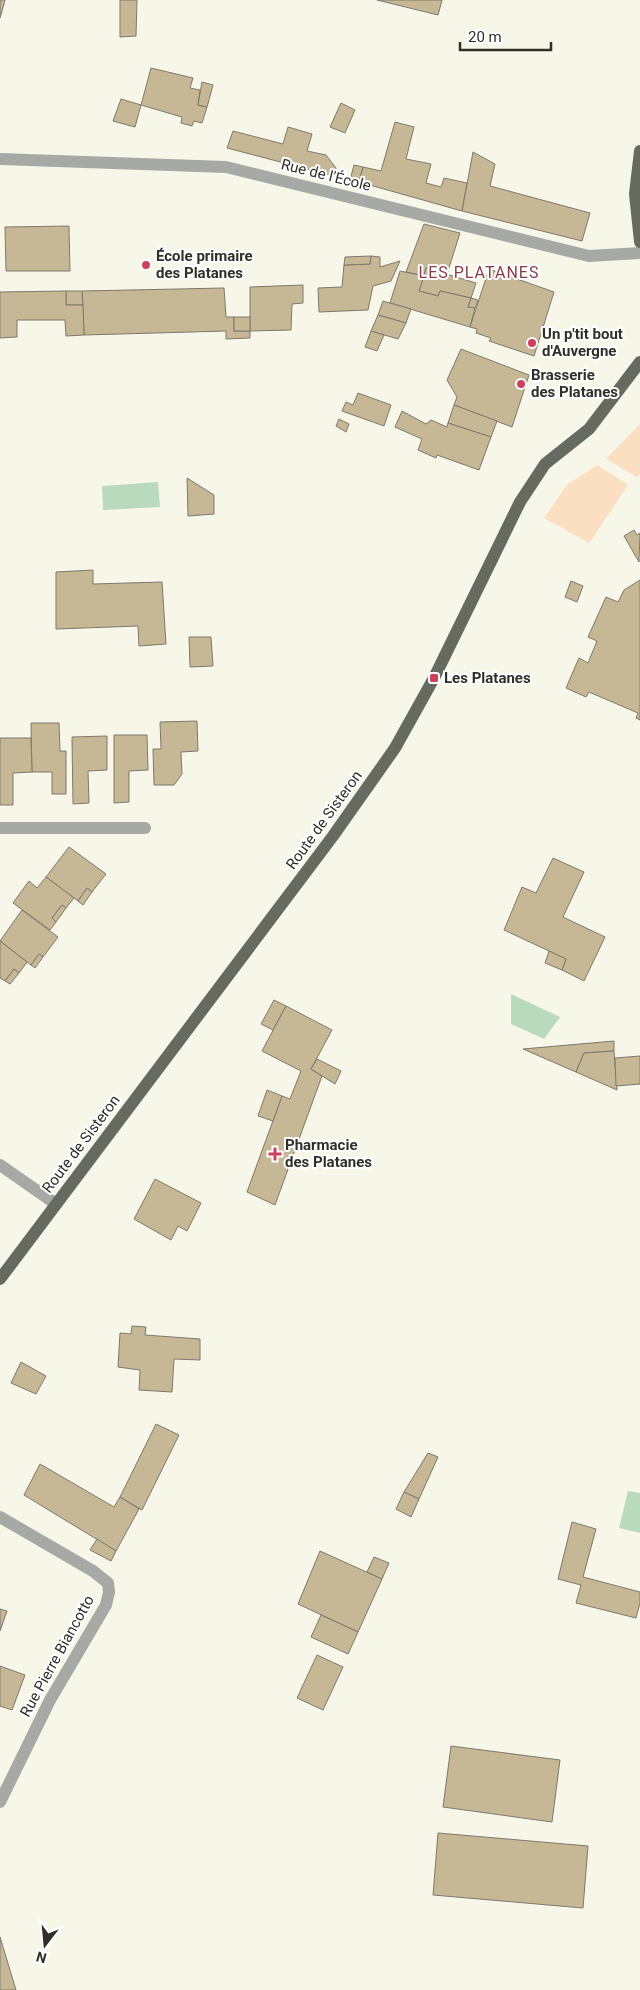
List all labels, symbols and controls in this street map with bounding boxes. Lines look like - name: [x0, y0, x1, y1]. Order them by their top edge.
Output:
- scale bar: [460, 20, 551, 52]
- text: 20 m: [468, 28, 502, 46]
- street label: Rue de l'École: [279, 155, 373, 195]
- place label: École primaire des Platanes: [156, 247, 253, 282]
- marker: École primaire des Platanes: [140, 259, 152, 271]
- district label: LES PLATANES: [419, 263, 539, 282]
- place label: Un p'tit bout d'Auvergne: [542, 325, 623, 360]
- marker: Un p'tit bout d'Auvergne: [526, 337, 538, 349]
- place label: Brasserie des Platanes: [531, 366, 618, 401]
- marker: Brasserie des Platanes: [515, 378, 527, 390]
- place label: Les Platanes: [444, 669, 531, 687]
- marker: Les Platanes: [428, 672, 440, 684]
- street label: Route de Sisteron: [282, 767, 366, 873]
- street label: Route de Sisteron: [38, 1092, 124, 1196]
- place label: Pharmacie des Platanes: [285, 1136, 372, 1171]
- marker: Pharmacie des Platanes: [269, 1148, 281, 1160]
- street label: Rue Pierre Biancotto: [16, 1592, 98, 1720]
- north arrow: [20, 1920, 70, 1970]
- text: N: [34, 1948, 48, 1967]

